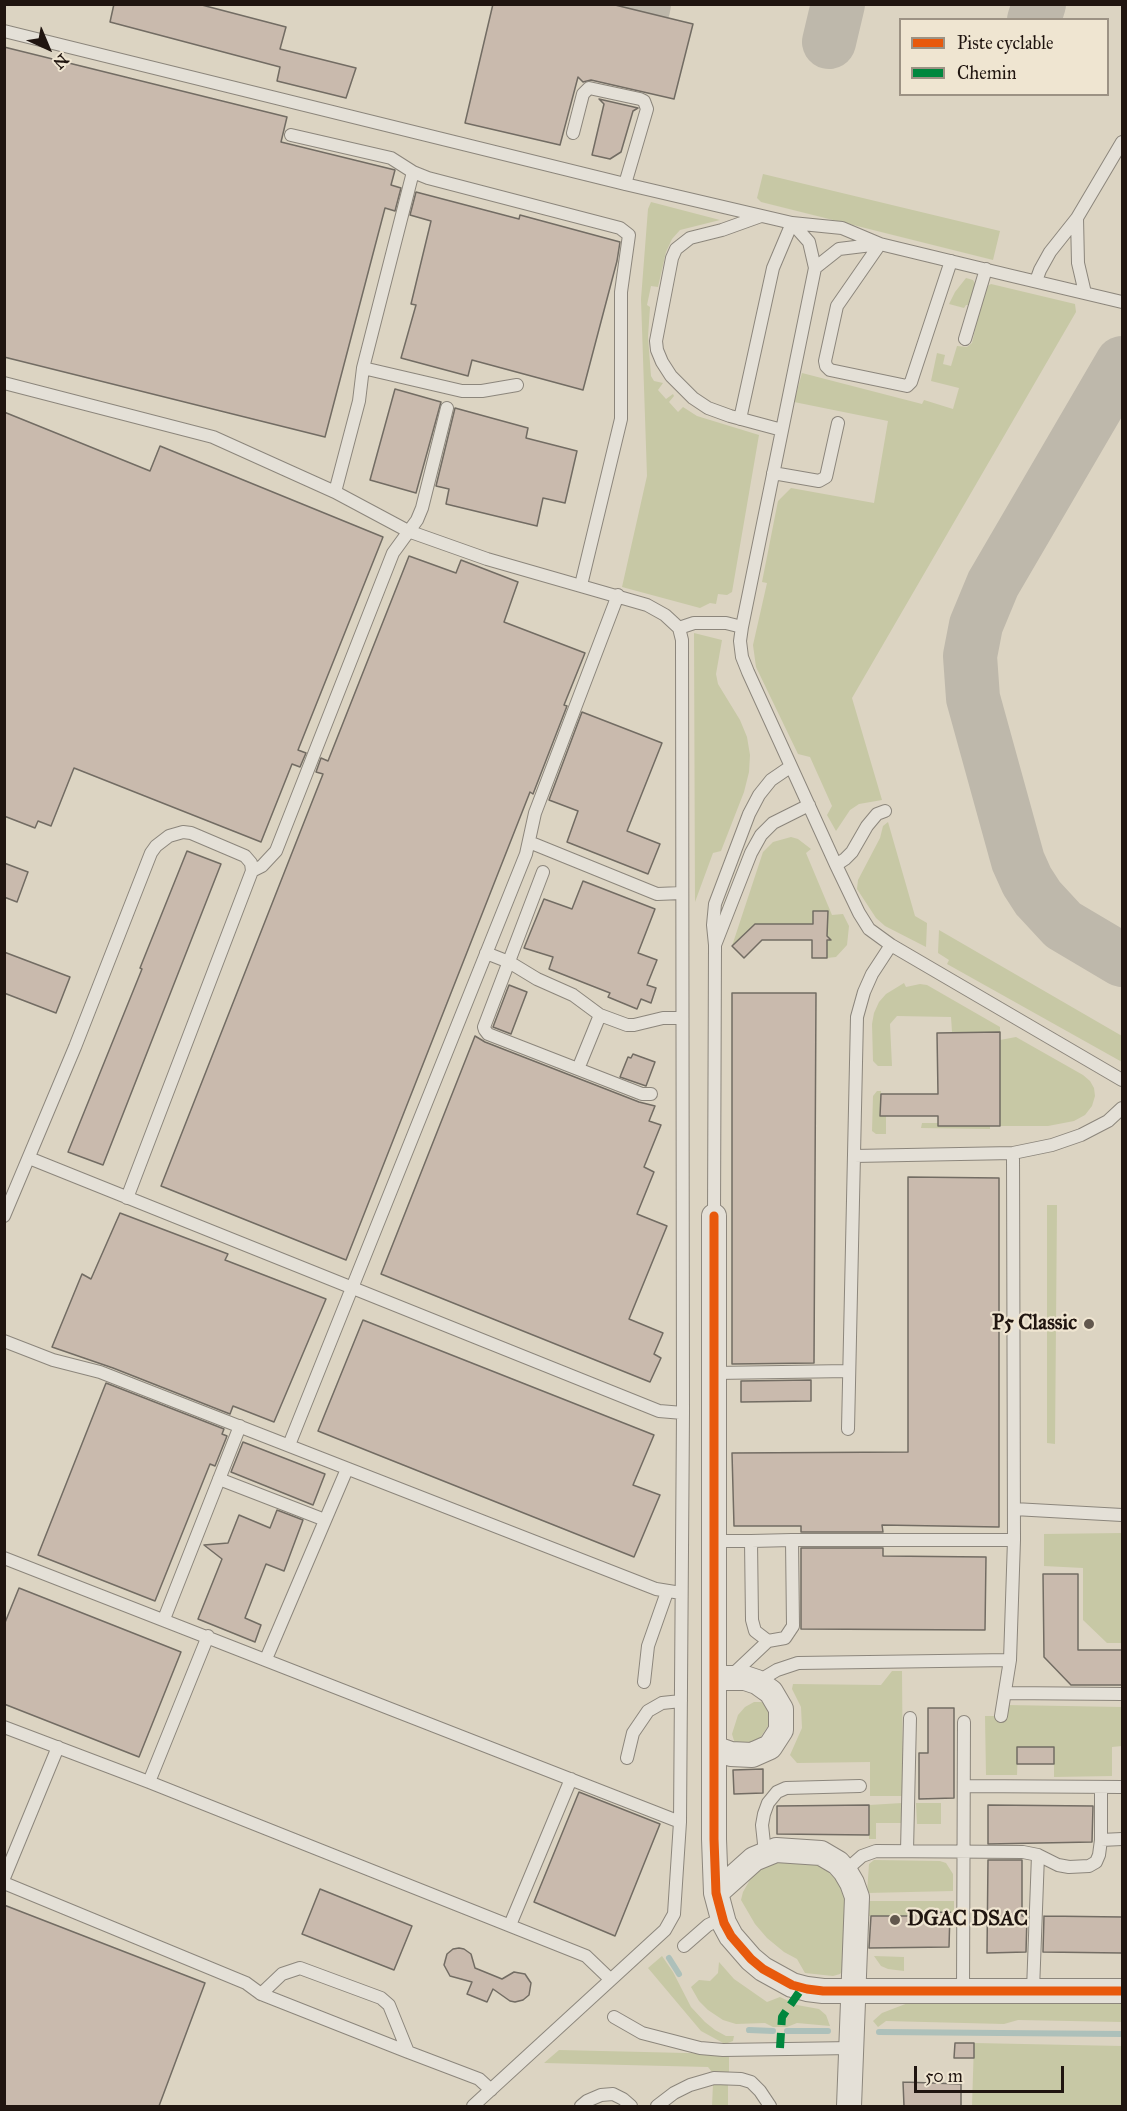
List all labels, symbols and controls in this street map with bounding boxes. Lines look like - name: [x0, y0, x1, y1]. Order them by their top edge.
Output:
- north arrow: [18, 18, 78, 78]
- legend: [899, 18, 1109, 96]
- text: Piste cyclable: [957, 32, 1054, 54]
- text: N: [49, 50, 72, 73]
- text: Chemin: [957, 62, 1017, 84]
- place label: P5 Classic: [992, 1311, 1077, 1337]
- marker: P5 Classic: [1082, 1317, 1096, 1331]
- place label: DGAC DSAC: [907, 1907, 1028, 1933]
- marker: DGAC DSAC: [888, 1913, 902, 1927]
- scale bar: [917, 2054, 1067, 2092]
- text: 50 m: [925, 2065, 963, 2087]

